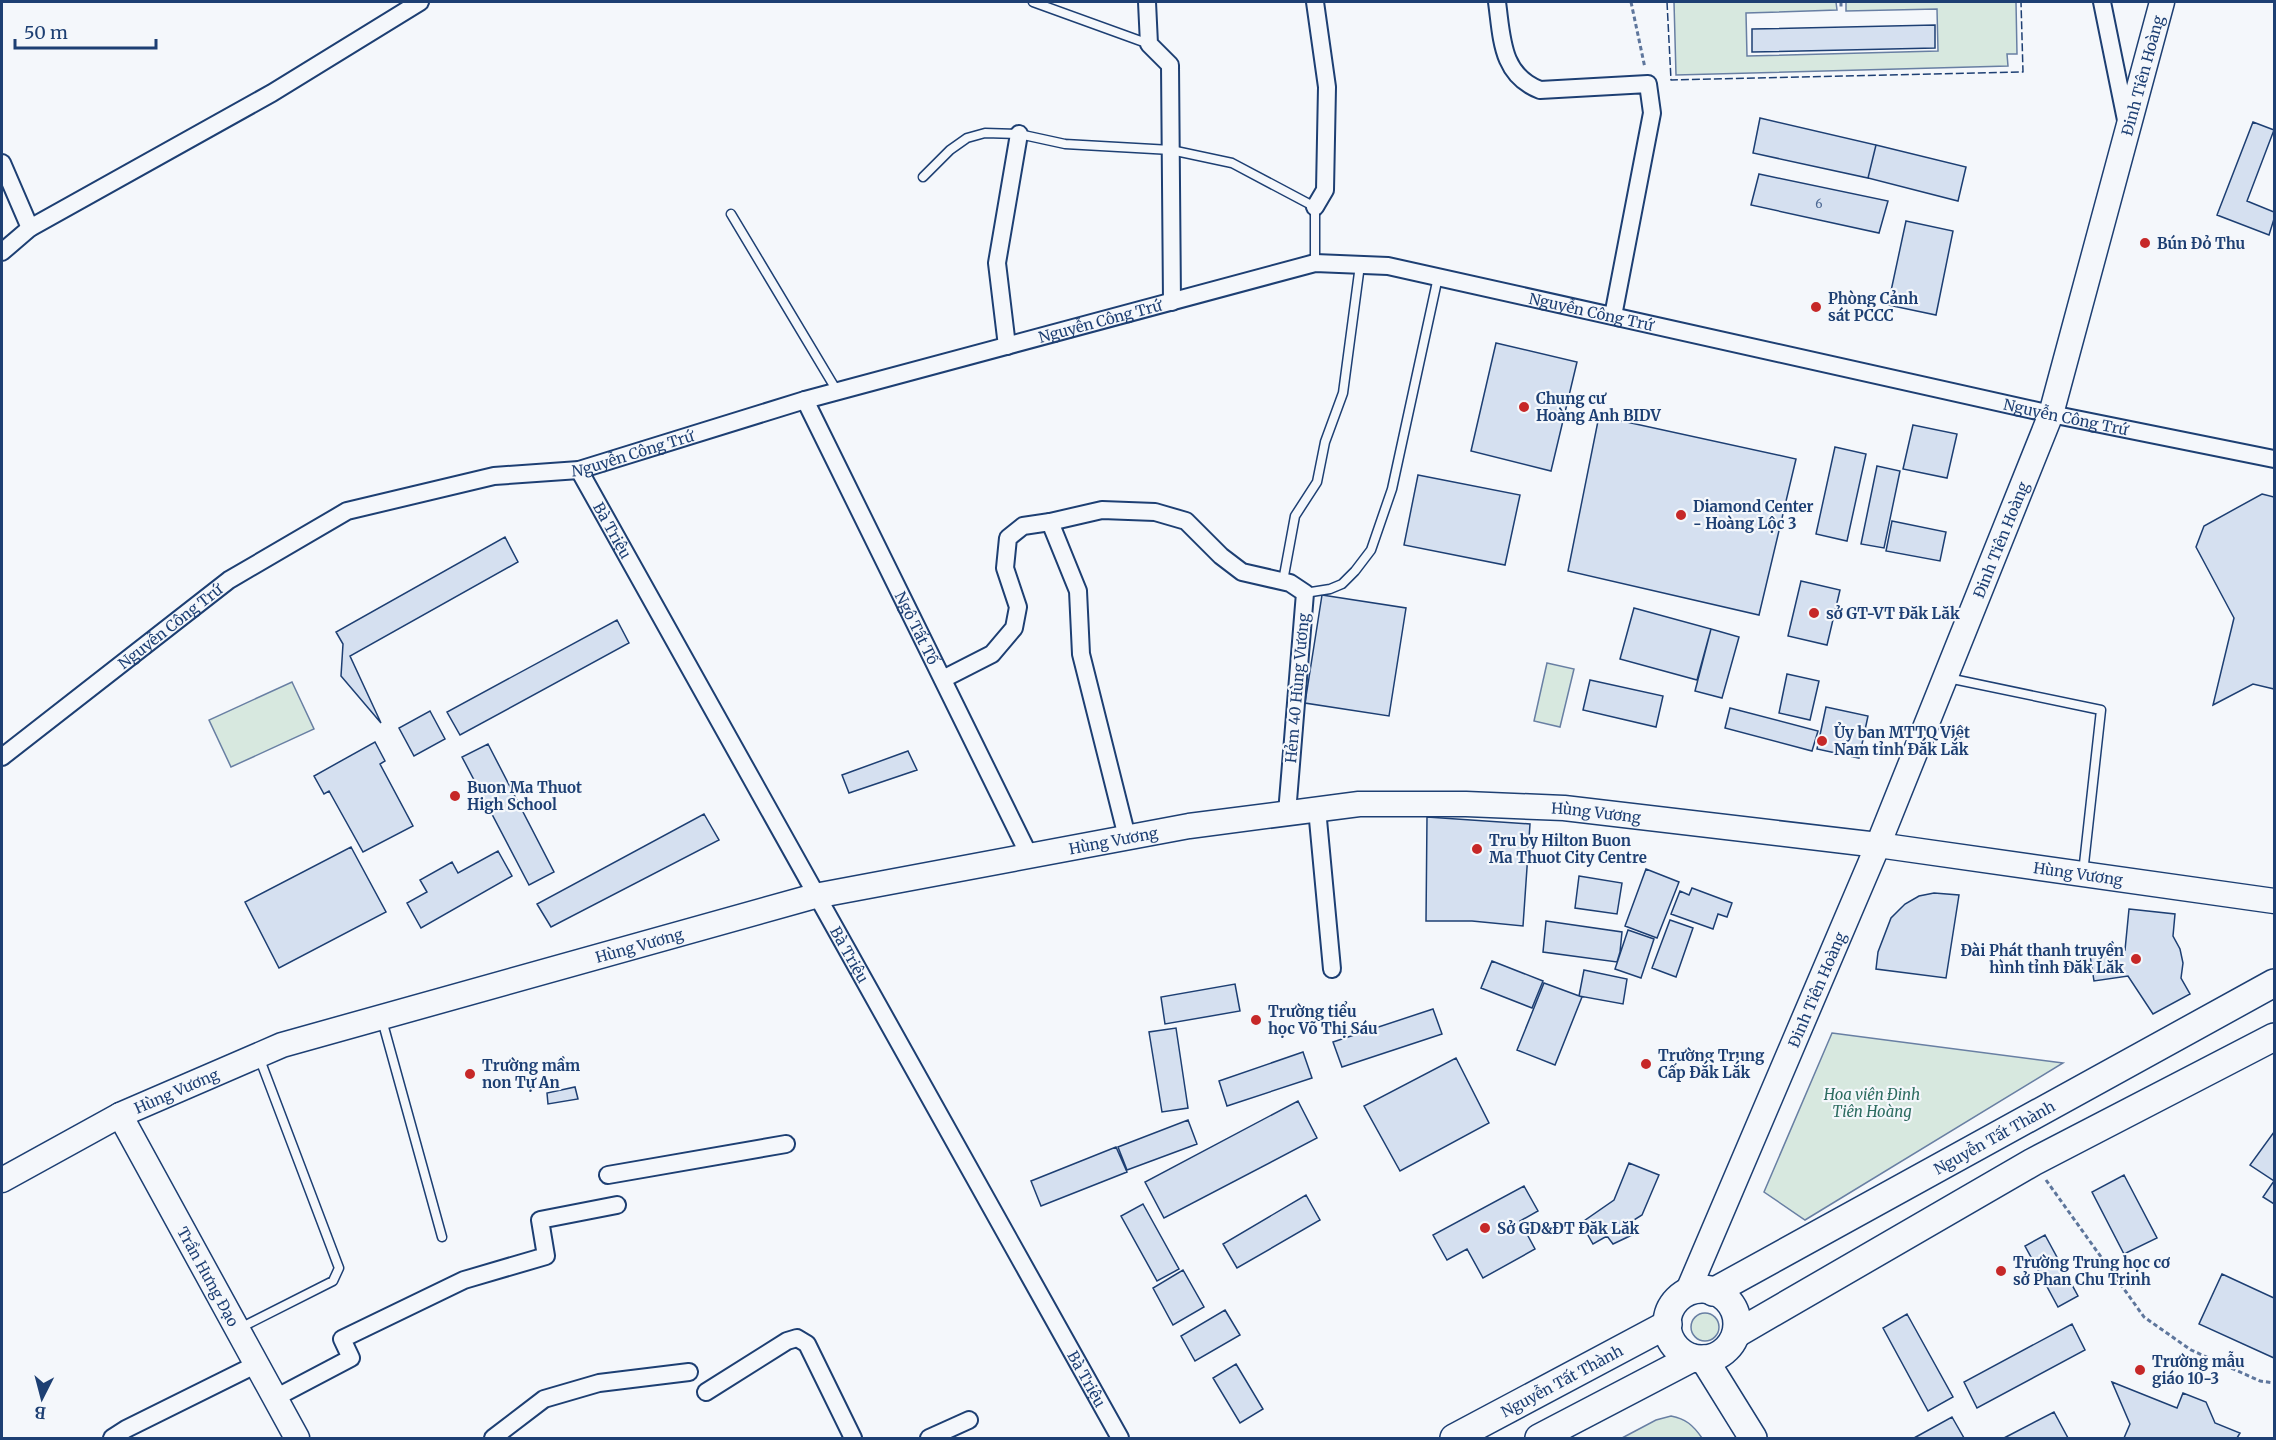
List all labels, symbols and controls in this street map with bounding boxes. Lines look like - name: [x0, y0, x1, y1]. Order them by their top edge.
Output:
- scale bar: [15, 12, 156, 50]
- street label: Đinh Tiên Hoàng: [2117, 13, 2167, 138]
- text: 50 m: [24, 21, 68, 44]
- house number: 6: [1815, 196, 1823, 211]
- place label: Bún Đỏ Thu: [2157, 234, 2245, 253]
- marker: Bún Đỏ Thu: [2138, 236, 2152, 250]
- street label: Nguyễn Công Trứ: [1527, 288, 1657, 335]
- place label: Phòng Cảnh sát PCCC: [1828, 289, 1918, 325]
- street label: Nguyễn Công Trứ: [1036, 295, 1165, 346]
- marker: Phòng Cảnh sát PCCC: [1809, 300, 1823, 314]
- place label: Chung cư Hoàng Anh BIDV: [1536, 389, 1661, 425]
- street label: Nguyễn Công Trứ: [2002, 394, 2131, 439]
- marker: Chung cư Hoàng Anh BIDV: [1517, 400, 1531, 414]
- street label: Nguyễn Công Trứ: [571, 425, 698, 480]
- street label: Đinh Tiên Hoàng: [1969, 479, 2032, 601]
- place label: Diamond Center - Hoàng Lộc 3: [1693, 497, 1813, 533]
- street label: Bà Triệu: [589, 499, 636, 562]
- marker: Diamond Center - Hoàng Lộc 3: [1674, 508, 1688, 522]
- street label: Nguyễn Công Trứ: [114, 579, 227, 673]
- street label: Ngô Tất Tố: [891, 588, 944, 668]
- place label: sở GT-VT Đăk Lăk: [1826, 604, 1960, 623]
- marker: sở GT-VT Đăk Lăk: [1807, 606, 1821, 620]
- street label: Hẻm 40 Hùng Vương: [1281, 612, 1313, 764]
- place label: Ủy ban MTTQ Việt Nam tỉnh Đắk Lắk: [1834, 722, 1970, 759]
- marker: Ủy ban MTTQ Việt Nam tỉnh Đắk Lắk: [1815, 734, 1829, 748]
- place label: Buon Ma Thuot High School: [467, 778, 582, 814]
- marker: Buon Ma Thuot High School: [448, 789, 462, 803]
- street label: Hùng Vương: [1551, 798, 1642, 827]
- street label: Hùng Vương: [1067, 823, 1159, 858]
- place label: Tru by Hilton Buon Ma Thuot City Centre: [1489, 831, 1647, 867]
- marker: Tru by Hilton Buon Ma Thuot City Centre: [1470, 842, 1484, 856]
- street label: Hùng Vương: [2032, 858, 2124, 889]
- street label: Bà Triệu: [826, 923, 873, 986]
- street label: Hùng Vương: [593, 924, 685, 966]
- street label: Đinh Tiên Hoàng: [1783, 929, 1849, 1050]
- place label: Đài Phát thanh truyền hình tỉnh Đăk Lăk: [1960, 940, 2124, 977]
- marker: Đài Phát thanh truyền hình tỉnh Đăk Lăk: [2129, 952, 2143, 966]
- place label: Trường tiểu học Võ Thị Sáu: [1268, 1001, 1378, 1038]
- marker: Trường tiểu học Võ Thị Sáu: [1249, 1013, 1263, 1027]
- place label: Trường Trung Cấp Đắk Lắk: [1658, 1046, 1765, 1082]
- place label: Trường mầm non Tự An: [482, 1055, 580, 1092]
- marker: Trường Trung Cấp Đắk Lắk: [1639, 1057, 1653, 1071]
- street label: Hùng Vương: [131, 1064, 221, 1117]
- marker: Trường mầm non Tự An: [463, 1067, 477, 1081]
- park label: Hoa viên Đinh Tiên Hoàng: [1823, 1085, 1920, 1121]
- street label: Nguyễn Tất Thành: [1930, 1096, 2058, 1178]
- place label: Sở GD&ĐT Đăk Lăk: [1497, 1219, 1640, 1238]
- marker: Sở GD&ĐT Đăk Lăk: [1478, 1221, 1492, 1235]
- street label: Trần Hưng Đạo: [173, 1223, 243, 1330]
- place label: Trường Trung học cơ sở Phan Chu Trinh: [2013, 1253, 2170, 1289]
- marker: Trường Trung học cơ sở Phan Chu Trinh: [1994, 1264, 2008, 1278]
- street label: Nguyễn Tất Thành: [1497, 1340, 1626, 1421]
- street label: Bà Triệu: [1064, 1347, 1110, 1410]
- place label: Trường mẫu giáo 10-3: [2152, 1351, 2245, 1388]
- marker: Trường mẫu giáo 10-3: [2133, 1363, 2147, 1377]
- north arrow: [12, 1368, 72, 1428]
- text: B: [34, 1402, 47, 1423]

